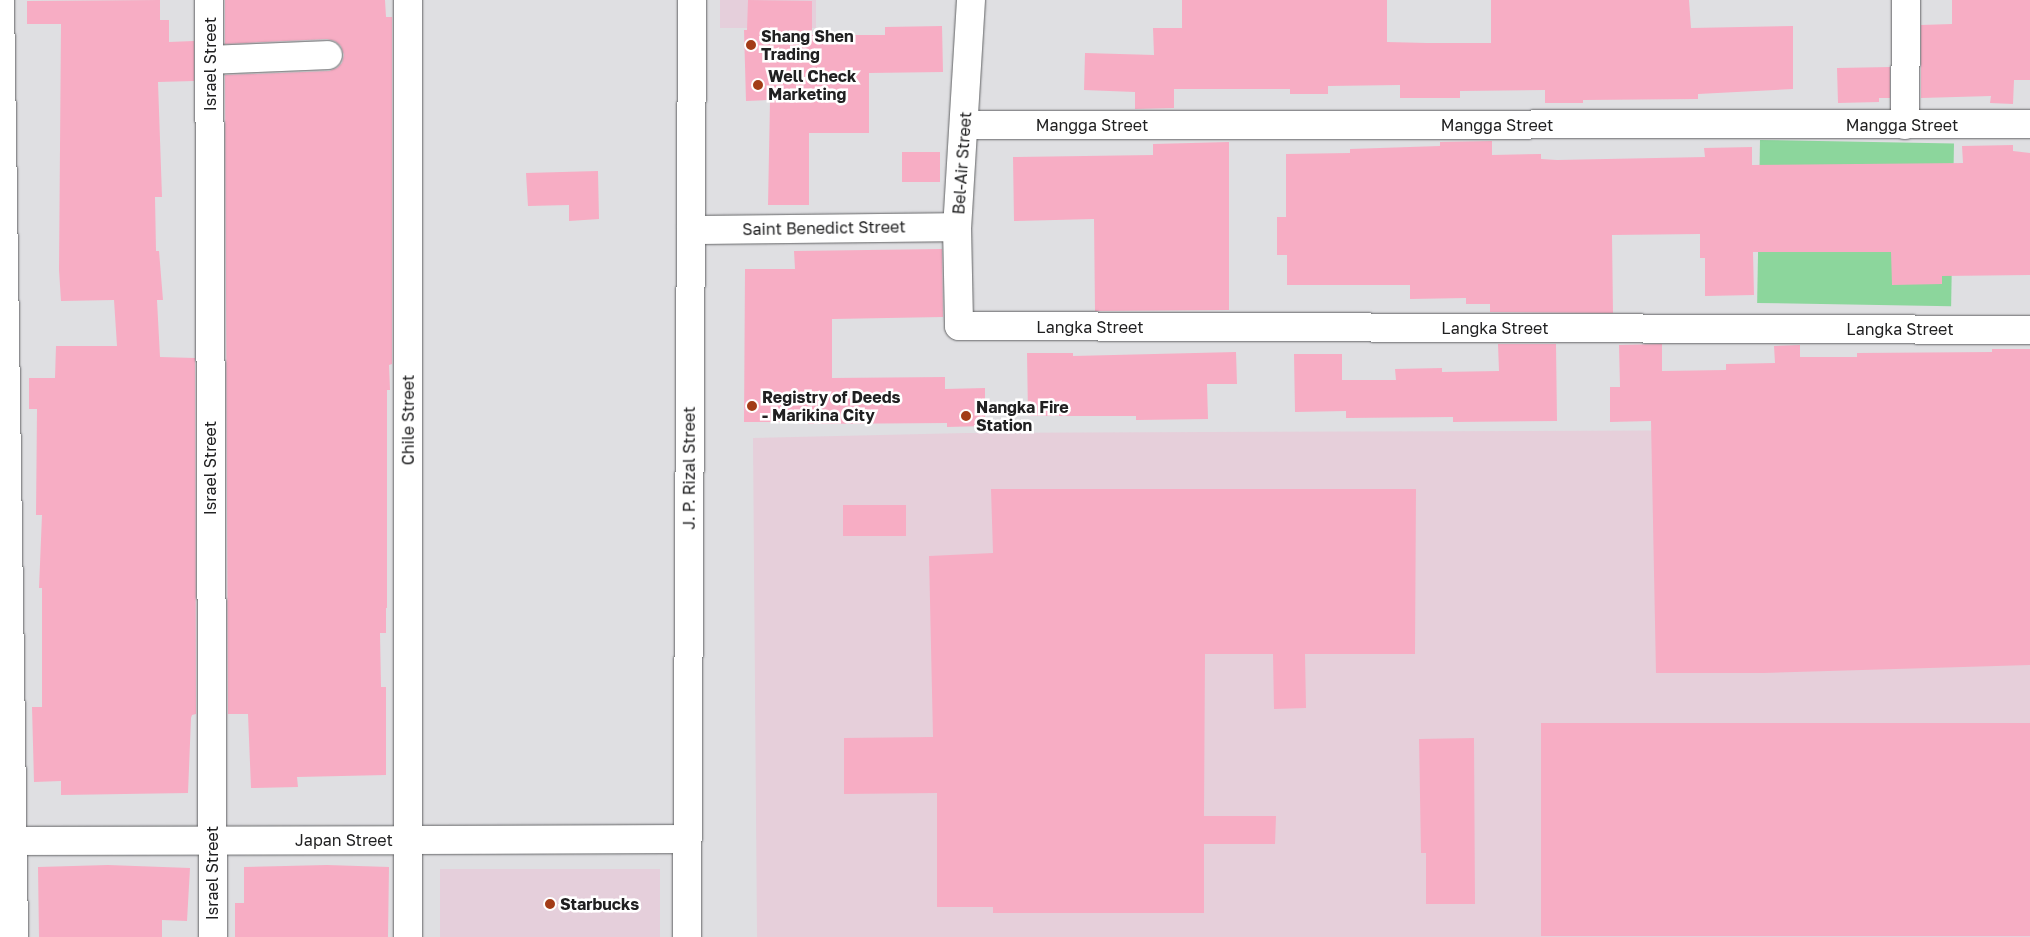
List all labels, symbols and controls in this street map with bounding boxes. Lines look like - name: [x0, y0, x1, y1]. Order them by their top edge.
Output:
- street label: Israel Street: [200, 17, 220, 111]
- place label: Shang Shen Trading: [761, 26, 854, 64]
- marker: Shang Shen Trading: [745, 39, 757, 51]
- place label: Well Check Marketing: [768, 66, 856, 104]
- marker: Well Check Marketing: [752, 79, 764, 91]
- street label: Bel-Air Street: [949, 111, 975, 215]
- street label: Mangga Street: [1036, 115, 1148, 135]
- street label: Mangga Street: [1441, 115, 1553, 135]
- street label: Mangga Street: [1846, 115, 1958, 135]
- street label: Saint Benedict Street: [742, 217, 906, 239]
- street label: Langka Street: [1036, 317, 1144, 337]
- street label: Langka Street: [1441, 318, 1549, 338]
- street label: Langka Street: [1846, 319, 1954, 339]
- street label: Chile Street: [398, 375, 418, 465]
- place label: Registry of Deeds - Marikina City: [762, 387, 901, 425]
- place label: Nangka Fire Station: [976, 397, 1069, 435]
- marker: Registry of Deeds - Marikina City: [746, 400, 758, 412]
- street label: J. P. Rizal Street: [679, 406, 699, 530]
- marker: Nangka Fire Station: [960, 410, 972, 422]
- street label: Israel Street: [200, 421, 220, 515]
- street label: Israel Street: [202, 826, 222, 920]
- street label: Japan Street: [295, 830, 393, 850]
- place label: Starbucks: [560, 894, 639, 914]
- marker: Starbucks: [544, 898, 556, 910]

